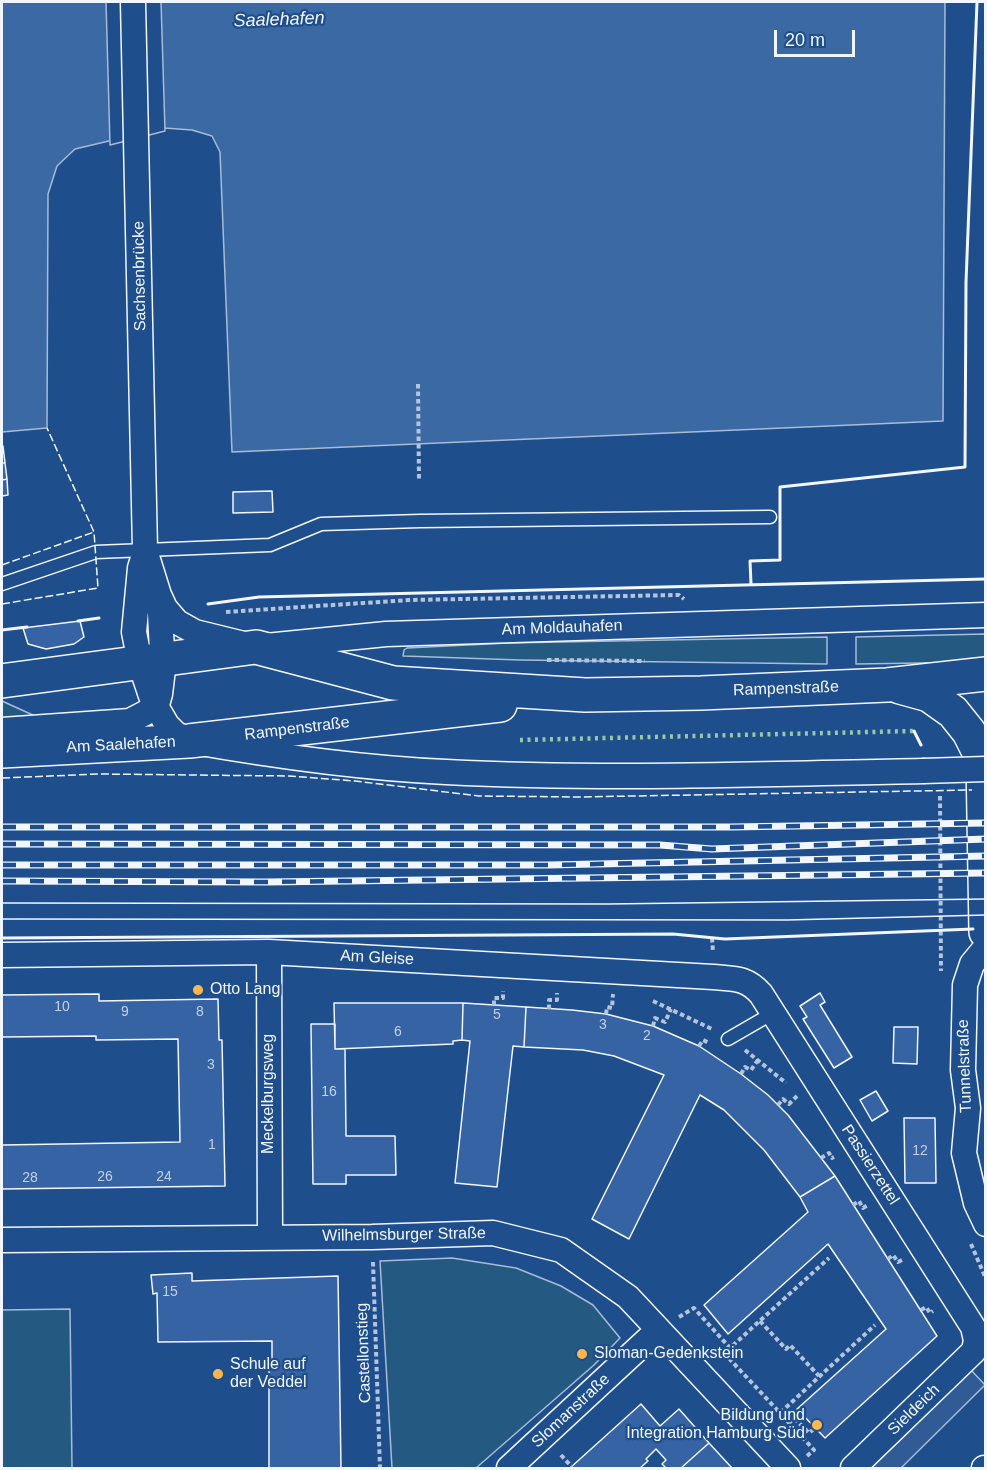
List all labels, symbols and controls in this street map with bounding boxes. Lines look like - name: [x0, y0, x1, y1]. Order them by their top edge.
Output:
- water label: Saalehafen: [233, 8, 325, 32]
- scale bar: [777, 18, 858, 56]
- text: 20 m: [785, 30, 825, 50]
- street label: Sachsenbrücke: [129, 221, 151, 331]
- street label: Am Moldauhafen: [501, 616, 623, 640]
- street label: Rampenstraße: [733, 678, 839, 700]
- street label: Rampenstraße: [243, 713, 351, 745]
- street label: Am Saalehafen: [66, 733, 176, 757]
- street label: Am Gleise: [340, 946, 414, 970]
- place label: Otto Lang: [210, 980, 280, 1000]
- marker: Otto Lang: [191, 983, 205, 997]
- house number: 10: [54, 999, 70, 1015]
- house number: 9: [121, 1004, 129, 1020]
- house number: 8: [196, 1004, 204, 1020]
- house number: 5: [493, 1007, 501, 1023]
- house number: 3: [599, 1017, 607, 1033]
- street label: Tunnelstraße: [954, 1019, 976, 1113]
- house number: 6: [394, 1024, 402, 1040]
- house number: 2: [643, 1028, 651, 1044]
- street label: Meckelburgsweg: [259, 1034, 279, 1154]
- house number: 3: [207, 1057, 215, 1073]
- house number: 16: [321, 1084, 337, 1100]
- street label: Passierzettel: [837, 1121, 903, 1209]
- house number: 1: [208, 1137, 216, 1153]
- house number: 12: [912, 1143, 928, 1159]
- house number: 26: [97, 1169, 113, 1185]
- house number: 24: [156, 1169, 172, 1185]
- house number: 28: [22, 1170, 38, 1186]
- street label: Wilhelmsburger Straße: [322, 1224, 486, 1246]
- house number: 15: [162, 1284, 178, 1300]
- street label: Castellonstieg: [353, 1302, 375, 1404]
- place label: Sloman-Gedenkstein: [594, 1344, 743, 1364]
- marker: Sloman-Gedenkstein: [575, 1347, 589, 1361]
- place label: Schule auf der Veddel: [230, 1355, 307, 1393]
- marker: Schule auf der Veddel: [211, 1367, 225, 1381]
- street label: Slomanstraße: [528, 1370, 614, 1452]
- street label: Sieldeich: [884, 1381, 944, 1439]
- place label: Bildung und Integration Hamburg Süd: [626, 1406, 805, 1444]
- marker: Bildung und Integration Hamburg Süd: [810, 1418, 824, 1432]

